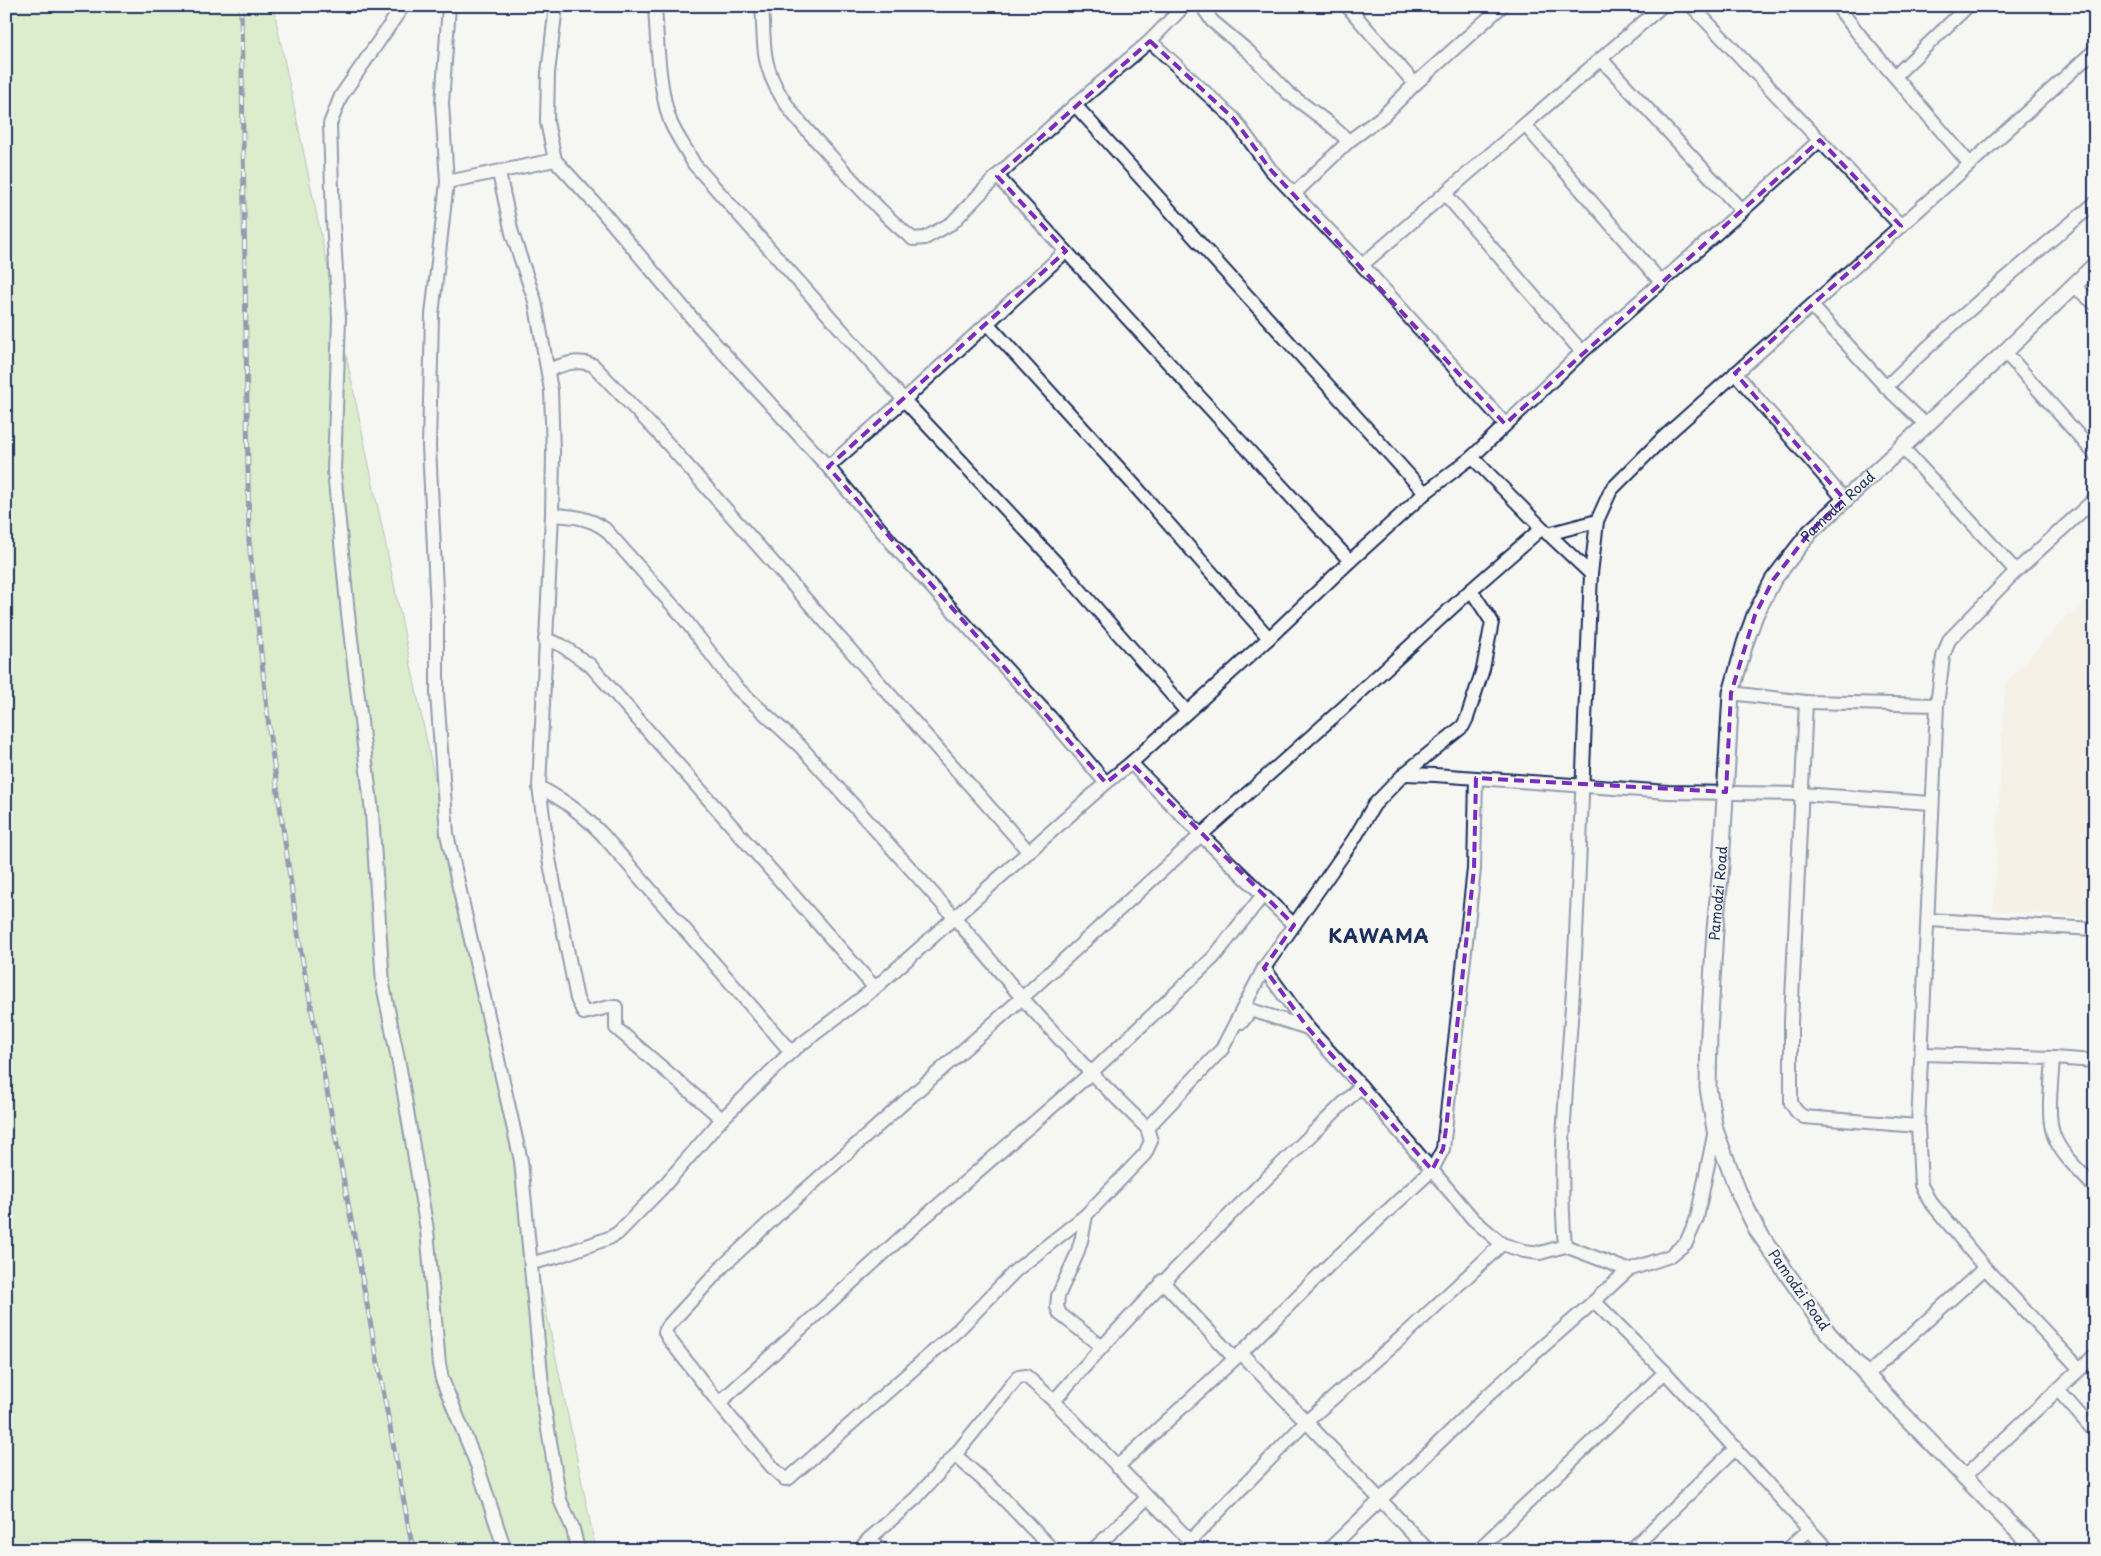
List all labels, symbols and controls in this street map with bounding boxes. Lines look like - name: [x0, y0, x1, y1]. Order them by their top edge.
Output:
- street label: Pamodzi Road: [1795, 466, 1879, 546]
- street label: Pamodzi Road: [1703, 845, 1732, 941]
- district label: KAWAMA: [1328, 921, 1430, 949]
- street label: Pamodzi Road: [1764, 1245, 1835, 1335]

